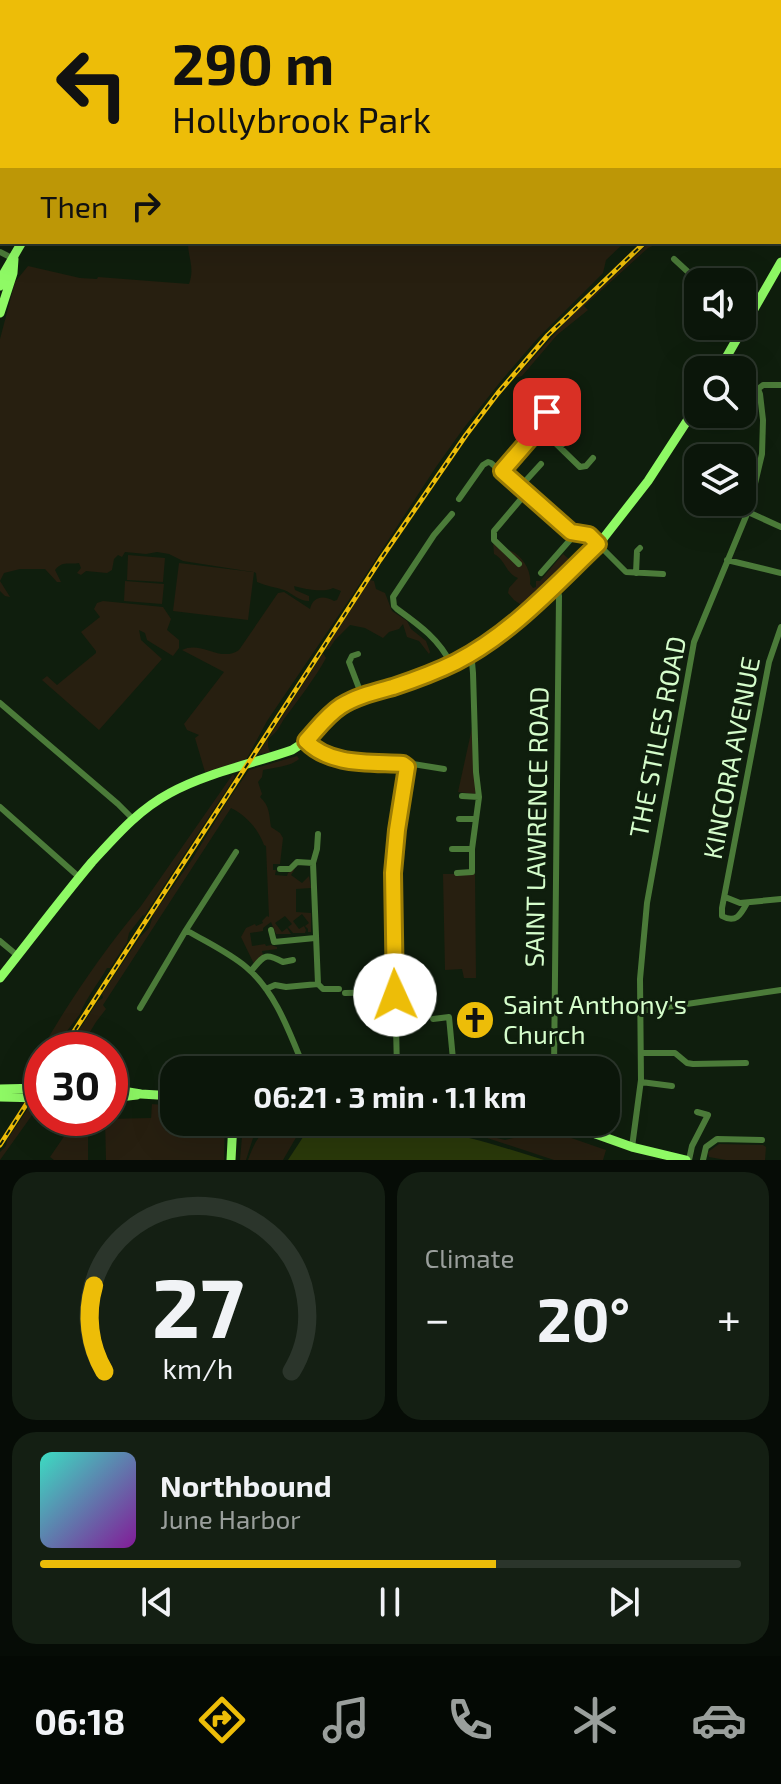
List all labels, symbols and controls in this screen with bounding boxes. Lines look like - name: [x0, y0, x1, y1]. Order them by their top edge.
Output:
- text: 290 m: [172, 29, 334, 96]
- icon: left: [40, 32, 144, 136]
- text: Hollybrook Park: [172, 97, 431, 140]
- icon: right: [124, 184, 168, 228]
- text: Then: [40, 188, 108, 224]
- map controls: [684, 268, 756, 516]
- button: sound: [684, 268, 756, 340]
- button: search: [684, 356, 756, 428]
- pin: [513, 378, 581, 446]
- icon: arrive: [525, 390, 569, 434]
- button: layers: [684, 444, 756, 516]
- street label: THE STILES ROAD: [622, 633, 691, 840]
- street label: KINCORA AVENUE: [696, 654, 765, 861]
- street label: SAINT LAWRENCE ROAD: [518, 686, 553, 968]
- position arrow: [353, 953, 437, 1037]
- place label: Saint Anthony's Church: [503, 988, 687, 1049]
- church icon: Saint Anthony's Church: [454, 999, 496, 1041]
- speed limit sign: 30: [24, 1032, 128, 1136]
- text: 06:21 · 3 min · 1.1 km: [253, 1078, 527, 1114]
- text: Climate: [425, 1242, 514, 1273]
- text: 27: [152, 1255, 244, 1355]
- text: 20°: [537, 1282, 630, 1354]
- text: −: [425, 1291, 450, 1344]
- text: +: [717, 1291, 741, 1344]
- text: km/h: [163, 1350, 234, 1385]
- text: Northbound: [160, 1467, 332, 1503]
- text: June Harbor: [160, 1503, 301, 1534]
- icon: previous: [135, 1580, 179, 1624]
- icon: pause: [368, 1580, 412, 1624]
- icon: next: [602, 1580, 646, 1624]
- icon: directions: [194, 1692, 250, 1748]
- icon: music: [318, 1692, 374, 1748]
- icon: phone: [442, 1692, 498, 1748]
- icon: climate: [567, 1692, 623, 1748]
- icon: car: [691, 1692, 747, 1748]
- text: 06:18: [34, 1699, 125, 1742]

